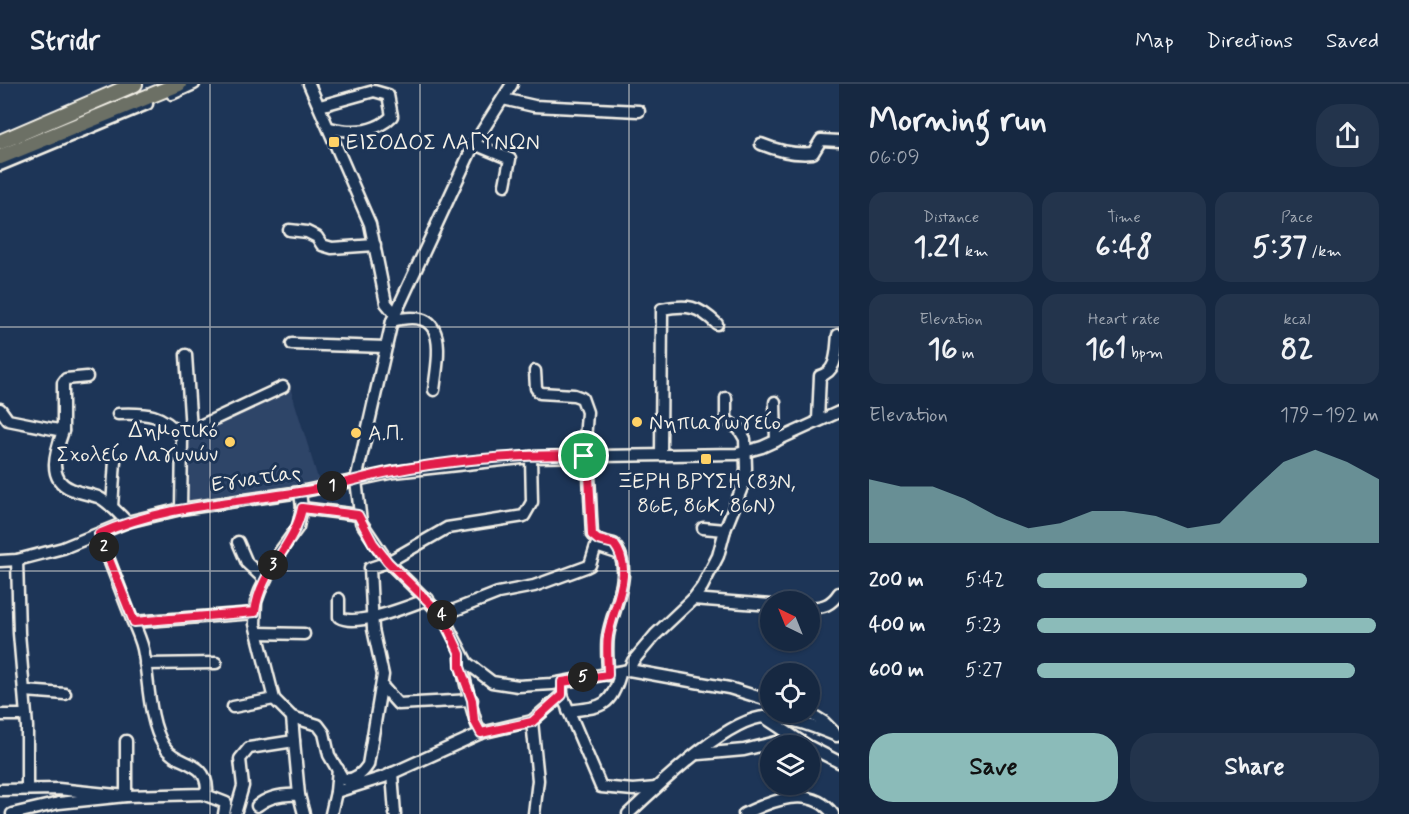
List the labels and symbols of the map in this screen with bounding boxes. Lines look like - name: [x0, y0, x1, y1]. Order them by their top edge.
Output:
- place label: ΕΙΣΟΔΟΣ ΛΑΓΥΝΩΝ: [346, 129, 540, 157]
- marker: ΕΙΣΟΔΟΣ ΛΑΓΥΝΩΝ: [327, 135, 341, 149]
- place label: Νηπιαγωγείο: [649, 409, 781, 437]
- marker: Νηπιαγωγείο: [630, 415, 644, 429]
- place label: Δημοτικό Σχολείο Λαγυνών: [57, 417, 218, 469]
- place label: Α.Π.: [368, 420, 404, 448]
- marker: Α.Π.: [349, 426, 363, 440]
- pin: [558, 430, 609, 481]
- marker: Δημοτικό Σχολείο Λαγυνών: [223, 435, 237, 449]
- marker: ΞΕΡΗ ΒΡΥΣΗ (83Ν, 86Ε, 86Κ, 86Ν): [699, 452, 713, 466]
- street label: Εγνατίας: [210, 459, 303, 499]
- place label: ΞΕΡΗ ΒΡΥΣΗ (83Ν, 86Ε, 86Κ, 86Ν): [616, 468, 796, 520]
- pin: 1: [317, 471, 347, 501]
- pin: 2: [89, 532, 119, 562]
- pin: 3: [258, 550, 288, 580]
- north arrow: [760, 591, 820, 651]
- pin: 4: [427, 600, 457, 630]
- pin: 5: [568, 662, 598, 692]

